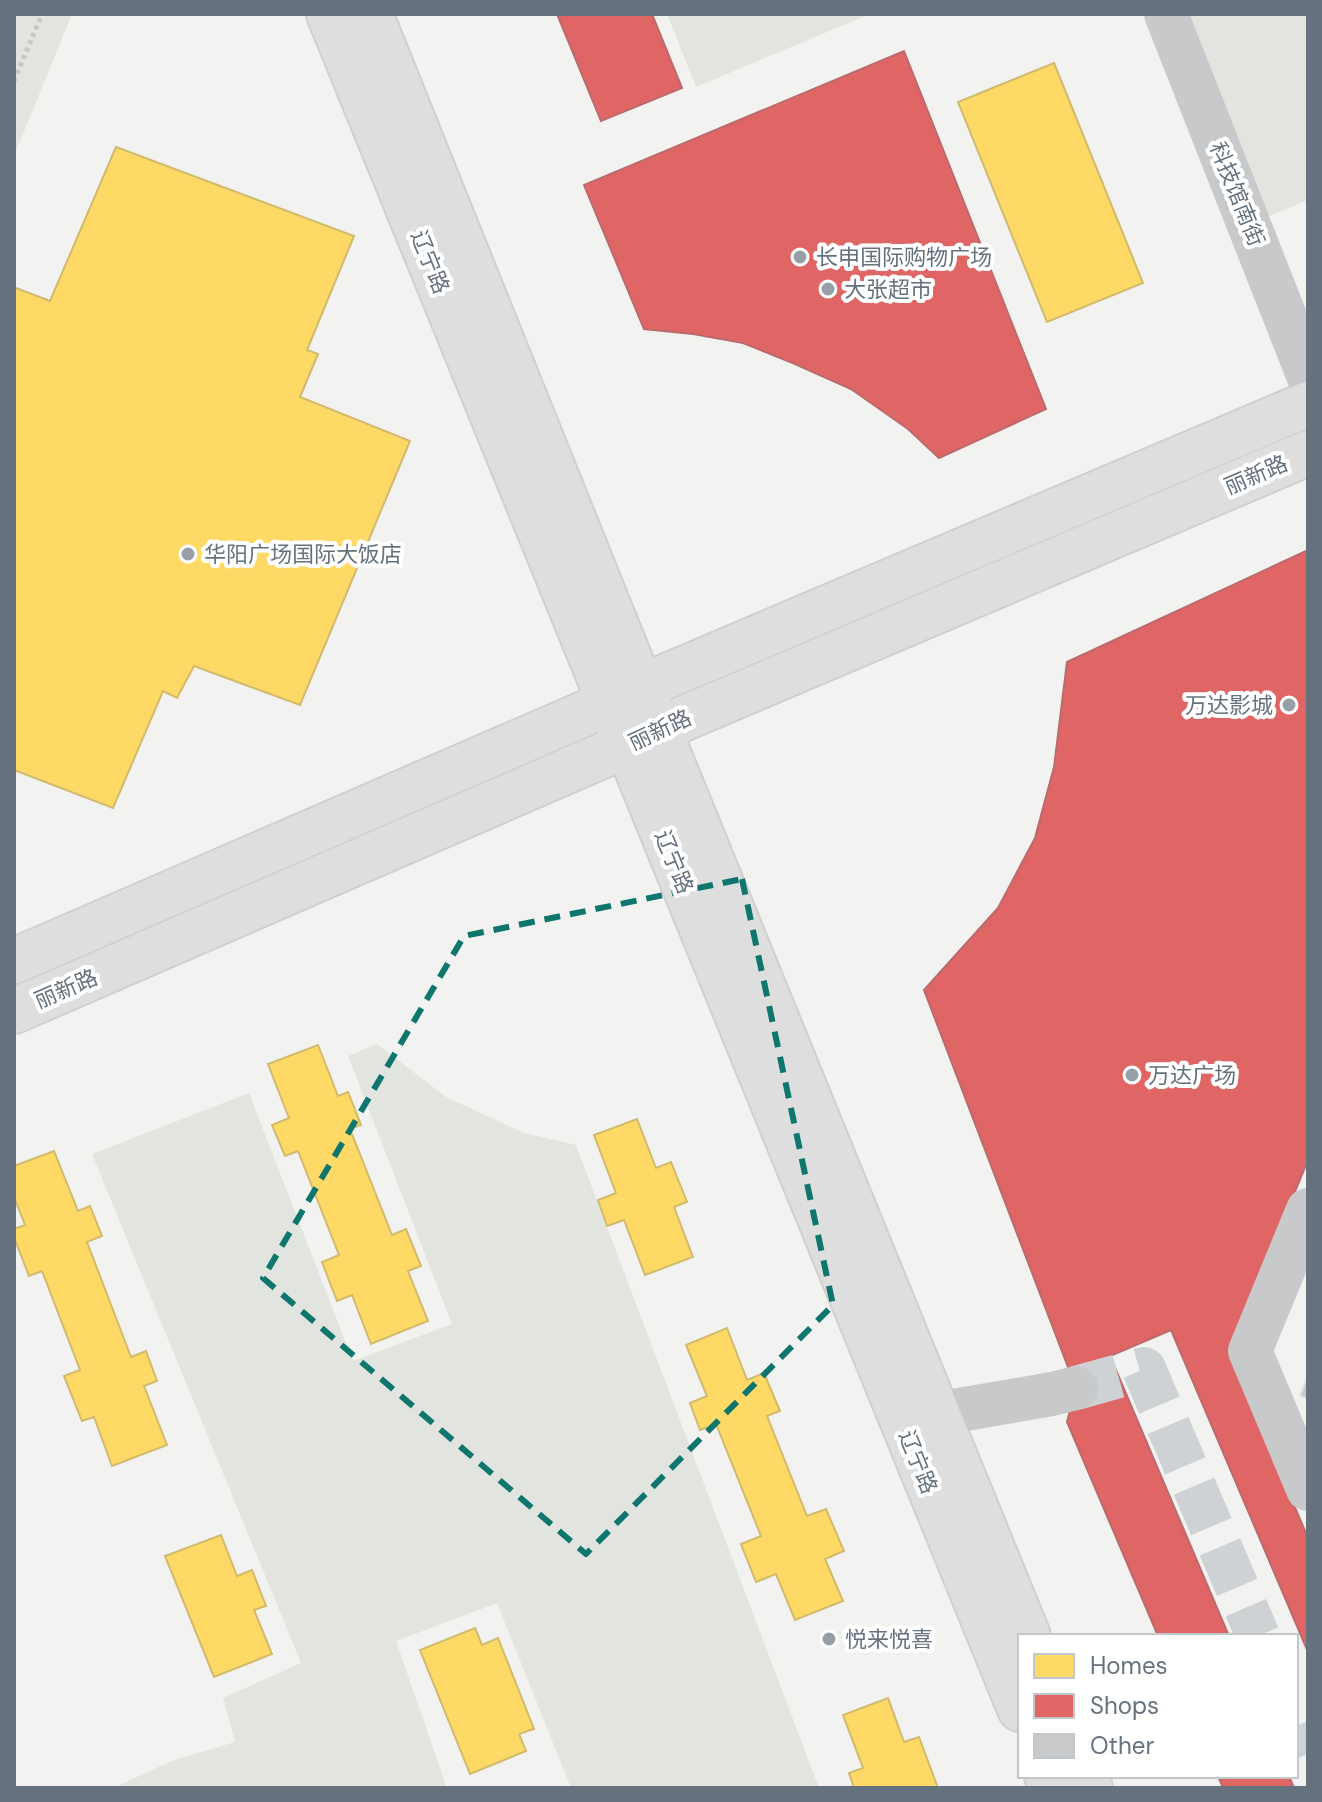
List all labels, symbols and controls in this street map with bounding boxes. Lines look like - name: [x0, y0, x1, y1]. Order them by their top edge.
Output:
- street label: 科技馆南街: [1203, 138, 1271, 250]
- street label: 辽宁路: [404, 226, 456, 298]
- place label: 长申国际购物广场: [816, 243, 992, 272]
- marker: 长申国际购物广场: [791, 248, 809, 266]
- place label: 大张超市: [844, 275, 932, 304]
- marker: 大张超市: [819, 280, 837, 298]
- street label: 丽新路: [1220, 449, 1292, 501]
- place label: 华阳广场国际大饭店: [204, 540, 402, 569]
- marker: 华阳广场国际大饭店: [179, 545, 197, 563]
- place label: 万达影城: [1185, 691, 1273, 720]
- marker: 万达影城: [1280, 696, 1298, 714]
- street label: 丽新路: [624, 703, 696, 757]
- street label: 辽宁路: [648, 826, 700, 898]
- street label: 丽新路: [30, 963, 102, 1015]
- place label: 万达广场: [1148, 1061, 1236, 1090]
- marker: 万达广场: [1123, 1066, 1141, 1084]
- street label: 辽宁路: [892, 1426, 944, 1498]
- place label: 悦来悦喜: [845, 1625, 933, 1654]
- marker: 悦来悦喜: [820, 1630, 838, 1648]
- legend: [1018, 1634, 1298, 1778]
- text: Homes: [1090, 1650, 1168, 1681]
- text: Shops: [1090, 1690, 1159, 1721]
- text: Other: [1090, 1730, 1154, 1761]

